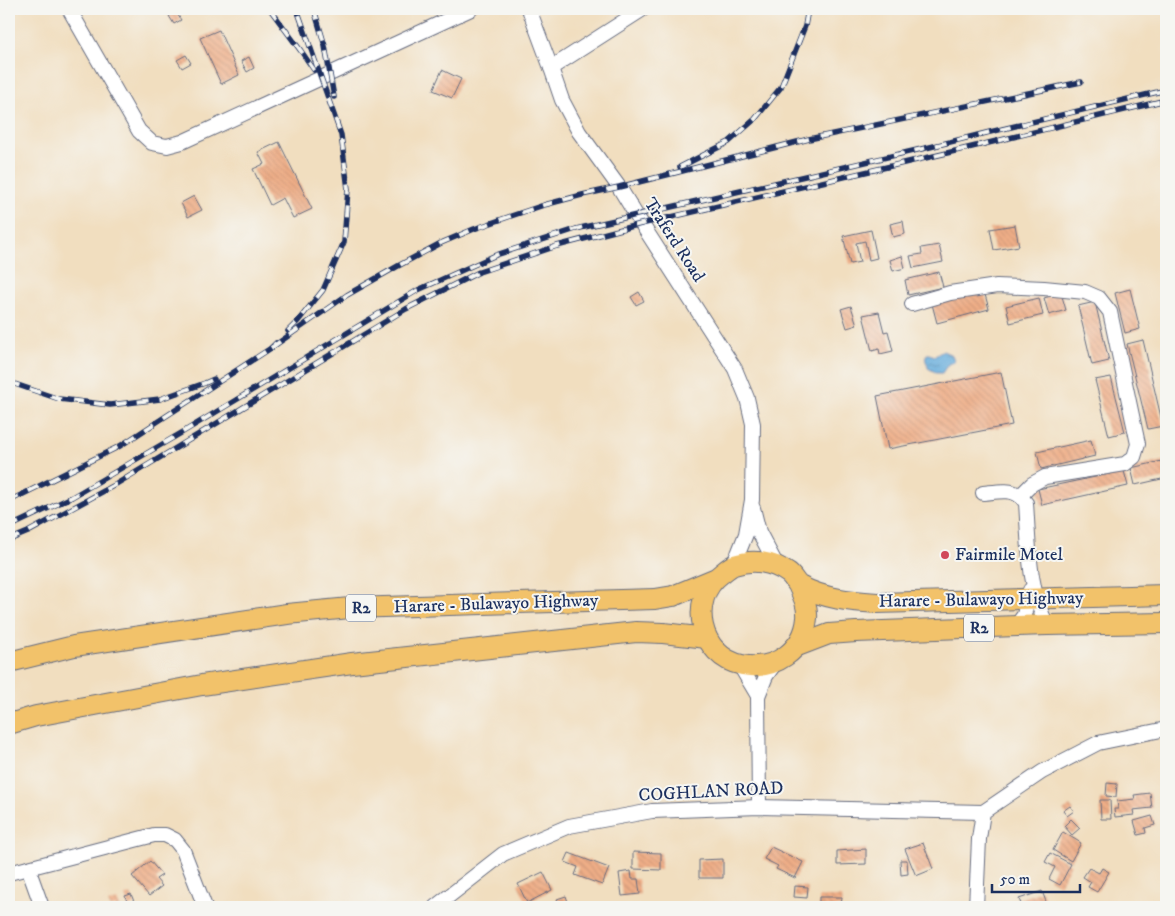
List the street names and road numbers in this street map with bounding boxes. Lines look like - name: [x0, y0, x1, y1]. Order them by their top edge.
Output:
- street label: Traferd Road: [639, 194, 709, 286]
- street label: Harare - Bulawayo Highway: [878, 587, 1084, 613]
- street label: Harare - Bulawayo Highway: [393, 589, 599, 619]
- road number: R2: [346, 594, 376, 622]
- road number: R2: [964, 614, 994, 641]
- street label: COGHLAN ROAD: [638, 777, 784, 807]

